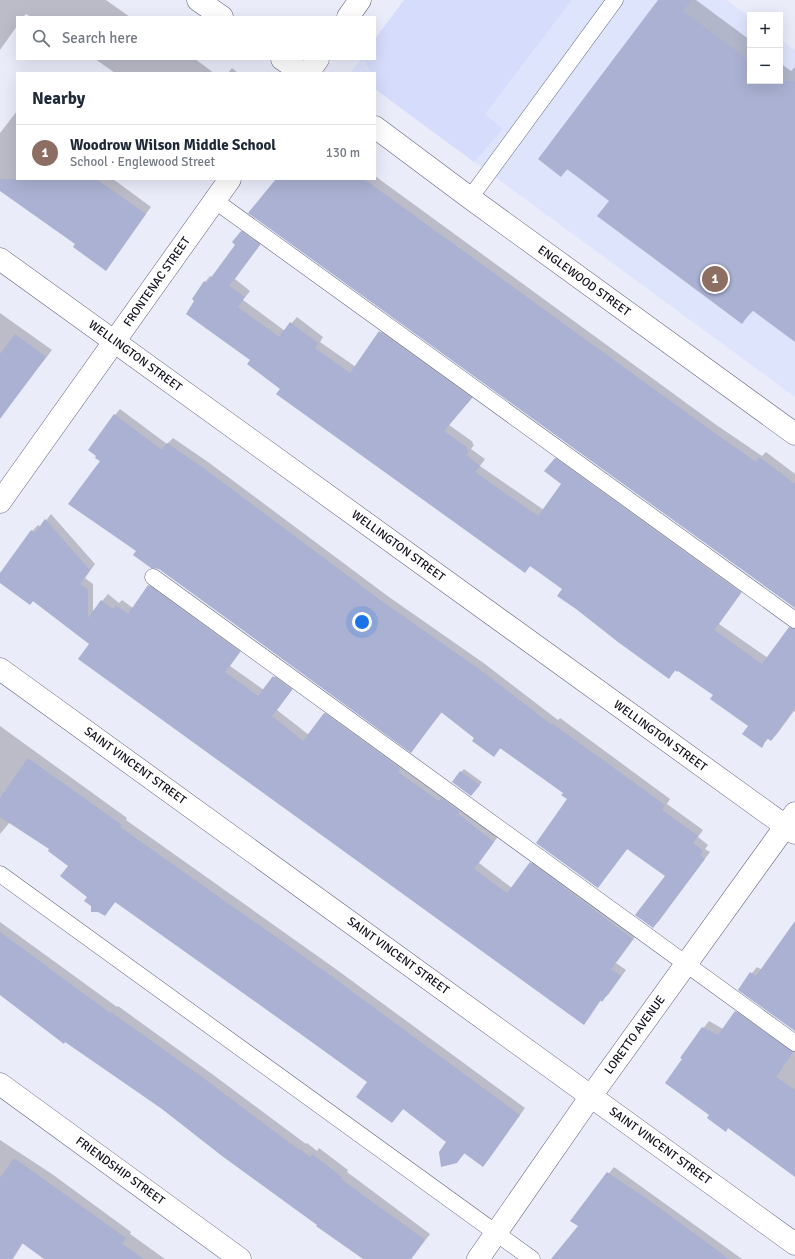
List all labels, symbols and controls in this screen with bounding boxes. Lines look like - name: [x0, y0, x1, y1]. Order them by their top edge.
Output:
- map controls: [747, 12, 783, 84]
- button: +: [747, 12, 783, 48]
- search box: [16, 16, 376, 60]
- icon: search: [30, 27, 52, 49]
- text: Search here: [62, 29, 138, 47]
- button: −: [747, 48, 783, 84]
- text: Nearby: [32, 88, 85, 109]
- text: Woodrow Wilson Middle School: [70, 136, 276, 154]
- text: 1: [41, 145, 49, 161]
- text: 130 m: [326, 145, 360, 161]
- text: School · Englewood Street: [70, 154, 215, 170]
- street label: FRONTENAC STREET: [120, 234, 194, 330]
- street label: ENGLEWOOD STREET: [535, 242, 633, 320]
- pin: 1: [702, 264, 728, 294]
- street label: WELLINGTON STREET: [85, 317, 185, 395]
- street label: WELLINGTON STREET: [348, 507, 448, 585]
- your location: [352, 612, 372, 632]
- street label: WELLINGTON STREET: [610, 697, 710, 775]
- street label: SAINT VINCENT STREET: [81, 724, 189, 808]
- street label: SAINT VINCENT STREET: [344, 914, 452, 998]
- street label: LORETTO AVENUE: [601, 993, 669, 1077]
- street label: SAINT VINCENT STREET: [606, 1104, 714, 1188]
- street label: FRIENDSHIP STREET: [73, 1134, 168, 1208]

